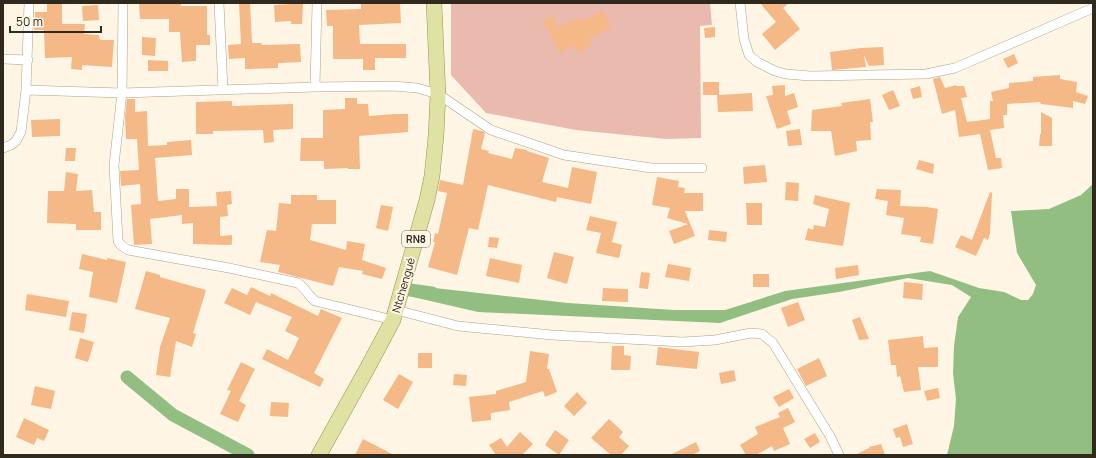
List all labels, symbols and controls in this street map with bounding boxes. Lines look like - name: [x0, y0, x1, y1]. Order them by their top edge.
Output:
- scale bar: [10, 8, 101, 34]
- text: 50 m: [16, 13, 43, 30]
- road number: RN8: [402, 231, 430, 247]
- street label: Ntchengué: [388, 255, 418, 314]

